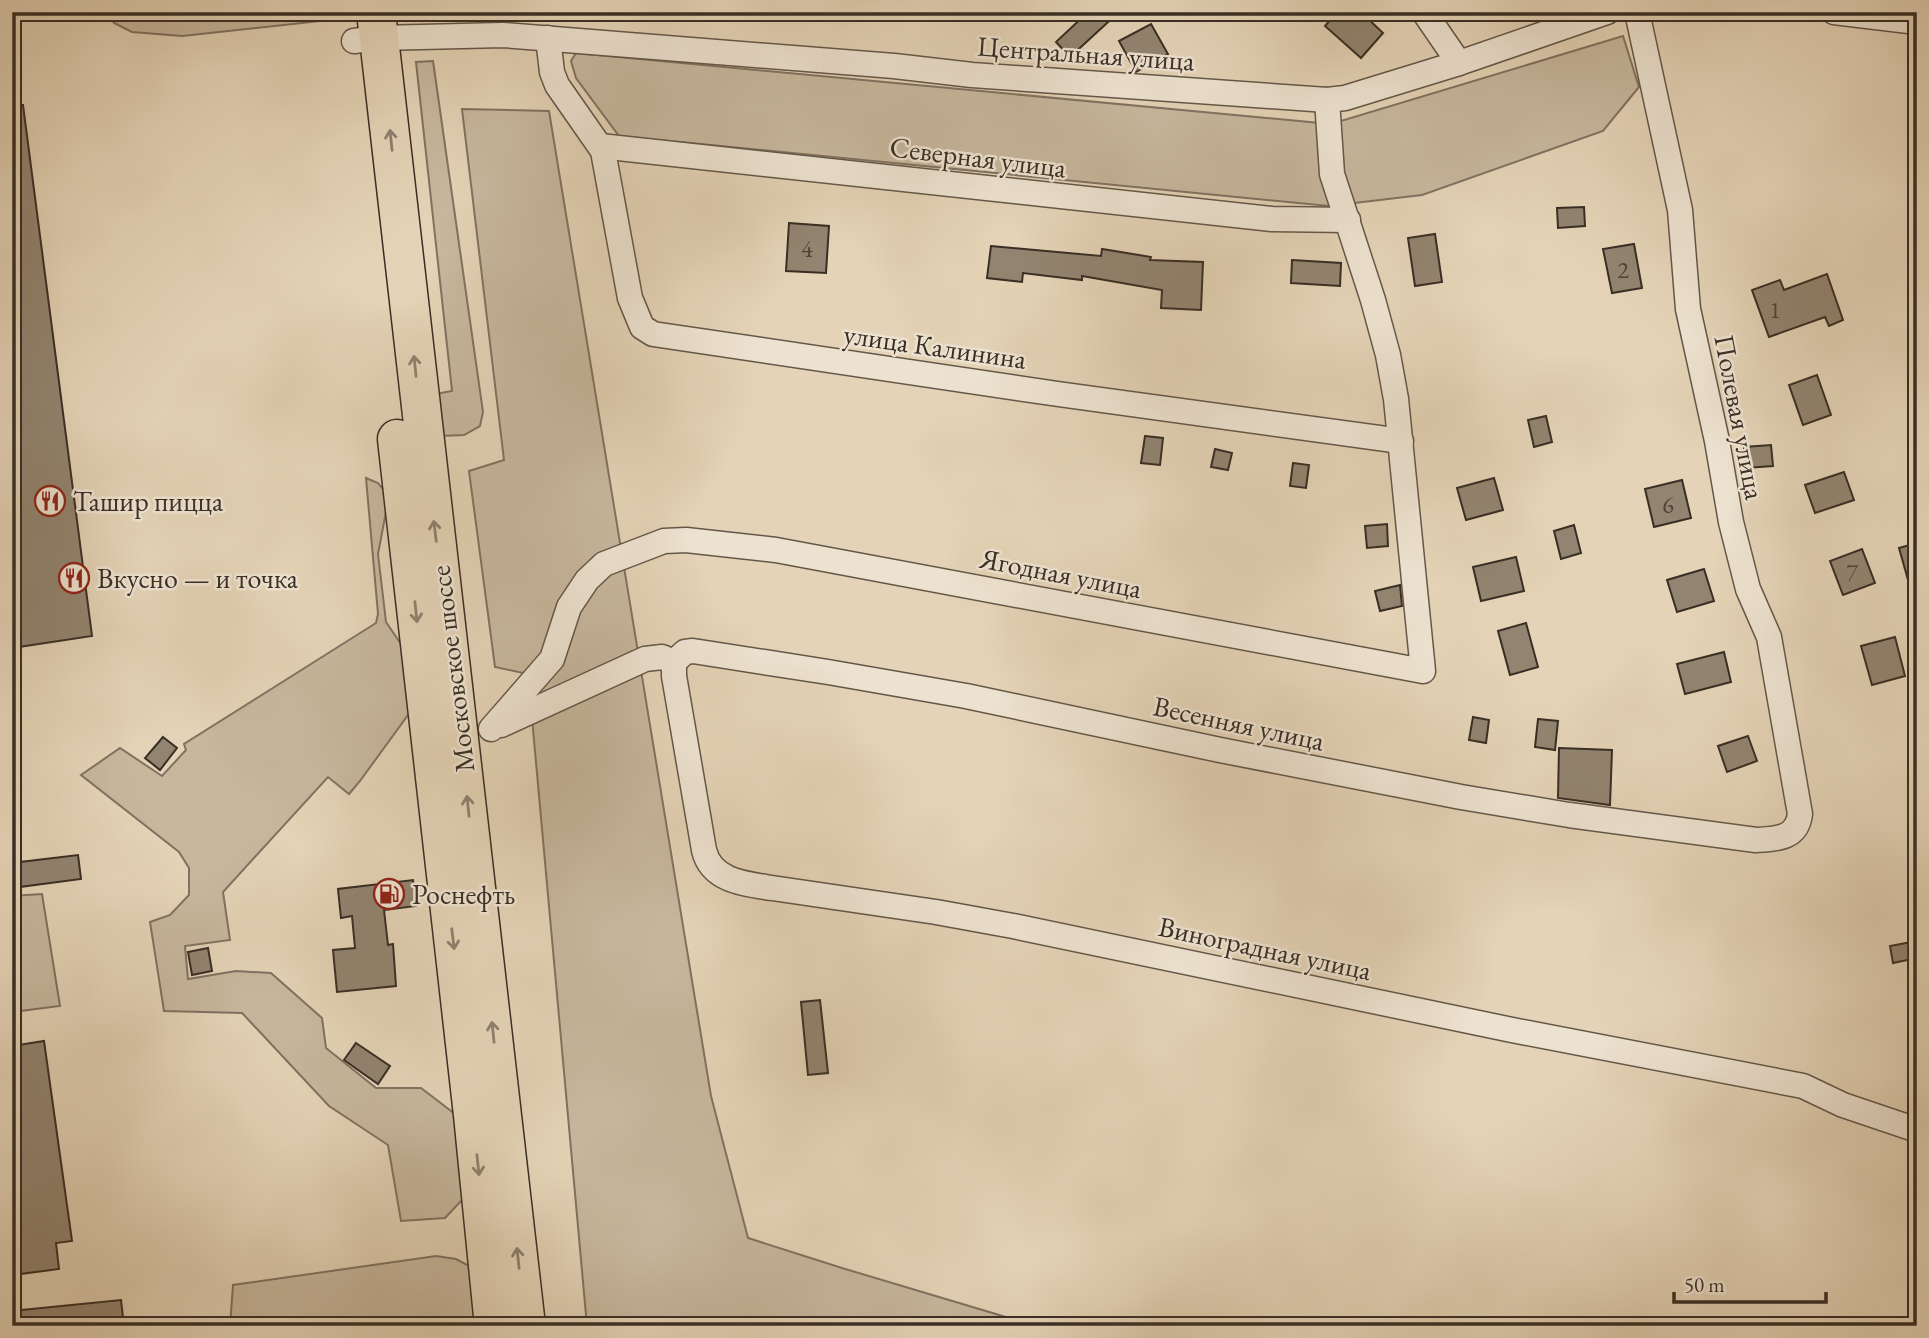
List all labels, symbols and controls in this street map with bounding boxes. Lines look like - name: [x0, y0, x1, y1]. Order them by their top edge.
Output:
- street label: Центральная улица: [976, 27, 1197, 79]
- street label: Северная улица: [888, 128, 1069, 186]
- one-way arrow: [384, 129, 397, 151]
- house number: 4: [801, 233, 813, 264]
- house number: 2: [1617, 254, 1629, 285]
- house number: 1: [1769, 294, 1781, 325]
- street label: улица Калинина: [841, 315, 1029, 377]
- street label: Полевая улица: [1706, 331, 1774, 503]
- one-way arrow: [409, 355, 422, 377]
- place label: Ташир пицца: [73, 483, 224, 519]
- restaurant icon: Ташир пицца: [33, 484, 67, 518]
- house number: 6: [1662, 489, 1674, 520]
- one-way arrow: [428, 520, 441, 543]
- street label: Ягодная улица: [976, 540, 1146, 606]
- house number: 7: [1846, 557, 1858, 588]
- place label: Вкусно — и точка: [97, 560, 299, 596]
- restaurant icon: Вкусно — и точка: [57, 561, 91, 595]
- street label: Московское шоссе: [421, 563, 483, 774]
- one-way arrow: [410, 600, 423, 623]
- street label: Весенняя улица: [1150, 687, 1329, 759]
- one-way arrow: [461, 795, 474, 818]
- place label: Роснефть: [412, 876, 515, 912]
- fuel station icon: Роснефть: [372, 877, 406, 911]
- street label: Виноградная улица: [1155, 908, 1376, 988]
- one-way arrow: [446, 927, 459, 950]
- one-way arrow: [487, 1021, 500, 1044]
- one-way arrow: [472, 1154, 485, 1176]
- one-way arrow: [512, 1247, 525, 1270]
- scale bar: [1674, 1261, 1826, 1305]
- text: 50 m: [1684, 1271, 1725, 1298]

